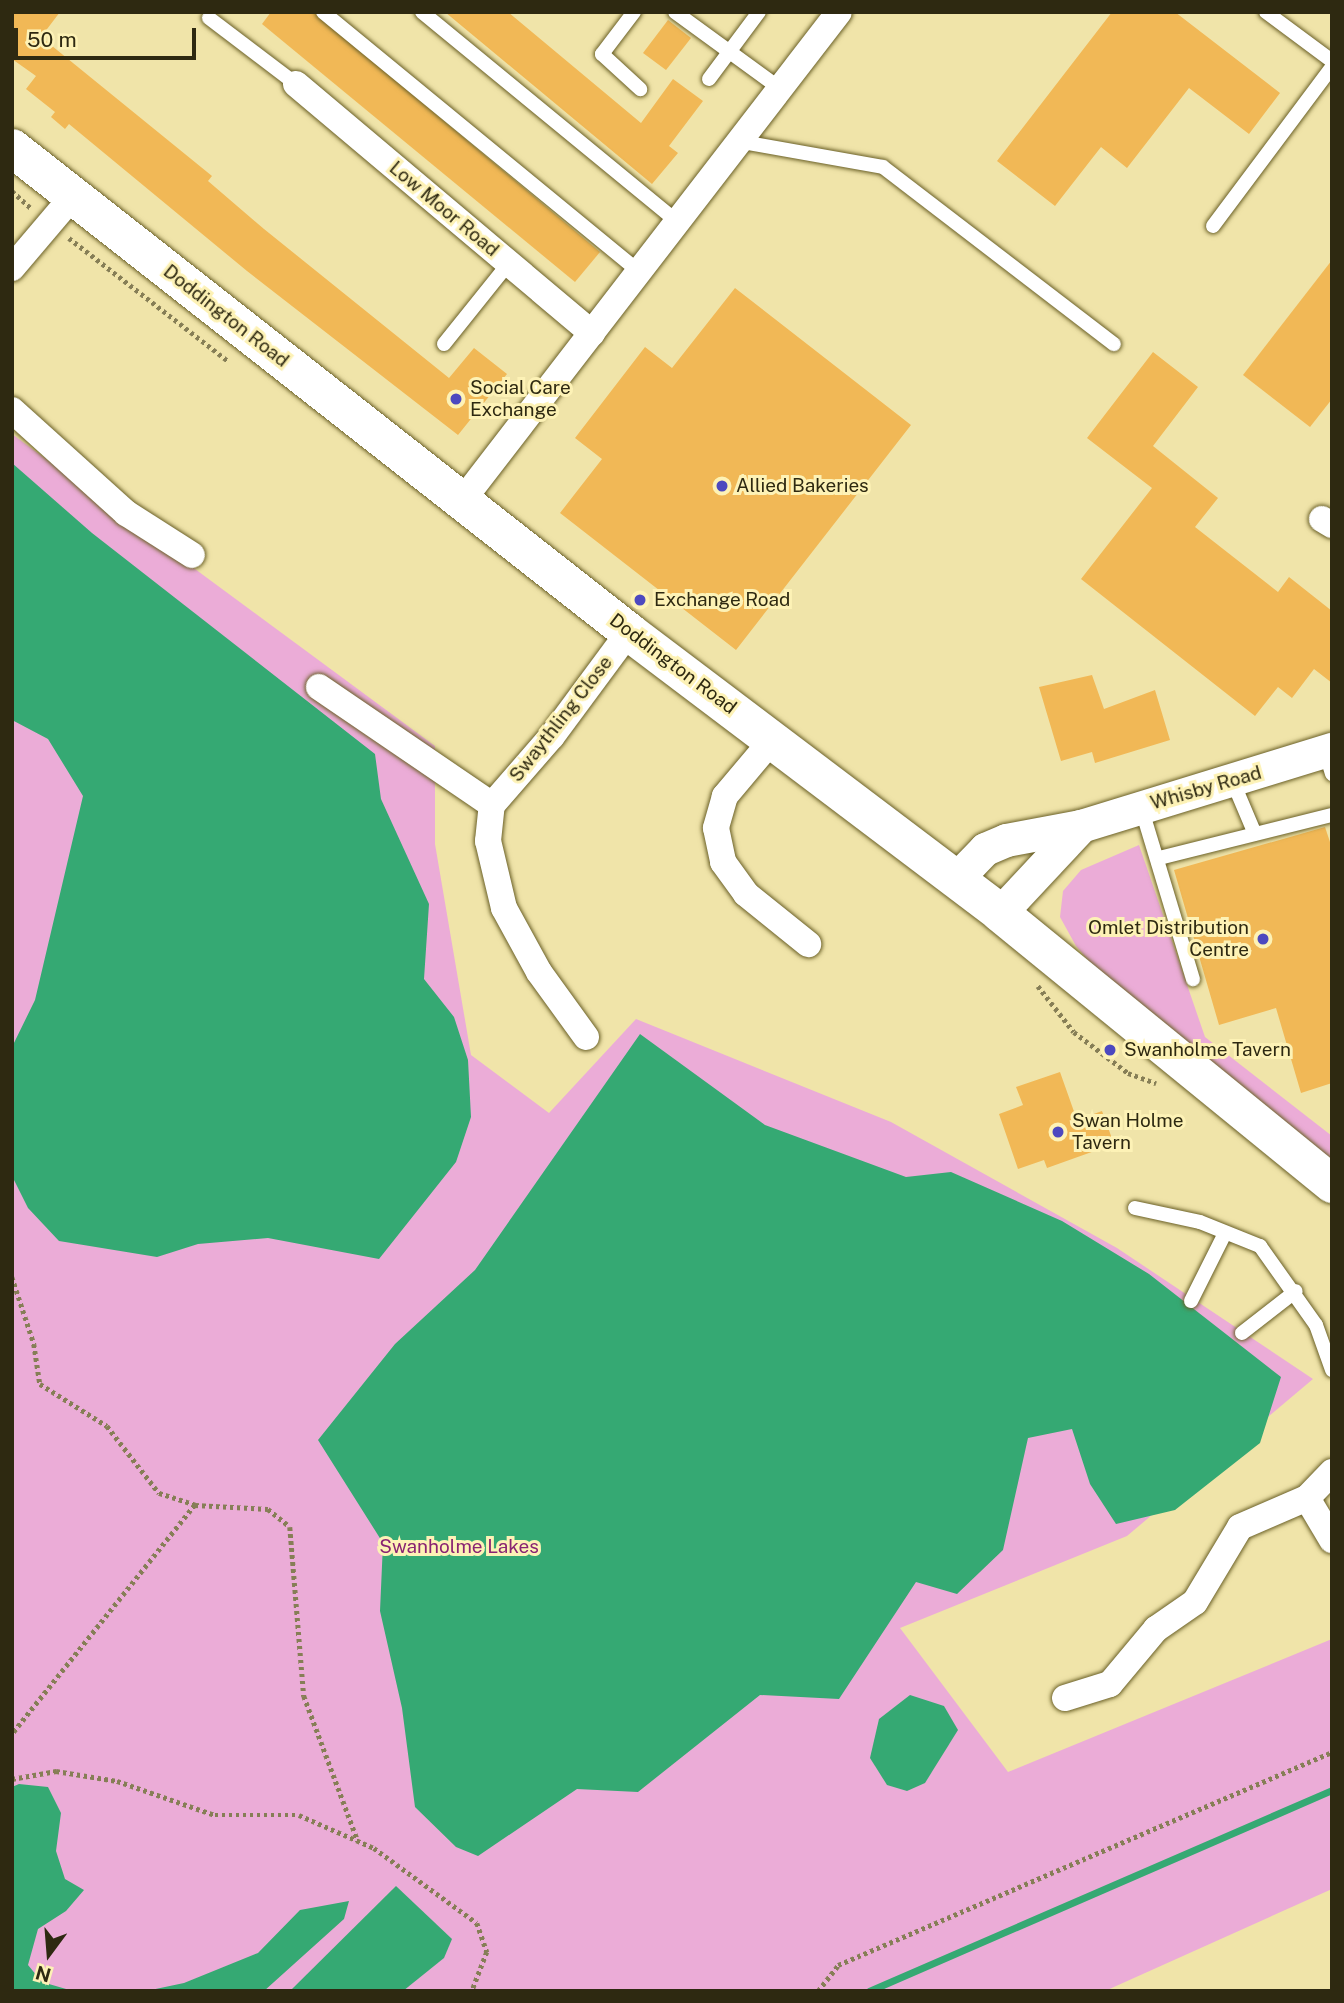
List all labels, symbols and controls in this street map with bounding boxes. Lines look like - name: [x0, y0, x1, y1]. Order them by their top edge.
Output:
- scale bar: [18, 14, 200, 58]
- text: 50 m: [27, 27, 77, 52]
- street label: Low Moor Road: [385, 157, 503, 261]
- street label: Doddington Road: [159, 260, 293, 372]
- place label: Social Care Exchange: [470, 377, 571, 421]
- marker: Social Care Exchange: [448, 391, 464, 407]
- place label: Allied Bakeries: [736, 475, 869, 497]
- marker: Allied Bakeries: [714, 478, 730, 494]
- place label: Exchange Road: [654, 589, 790, 611]
- marker: Exchange Road: [632, 592, 648, 608]
- street label: Doddington Road: [605, 609, 741, 719]
- street label: Swaythling Close: [505, 651, 617, 787]
- street label: Whisby Road: [1148, 761, 1264, 815]
- place label: Omlet Distribution Centre: [1088, 917, 1249, 961]
- marker: Omlet Distribution Centre: [1255, 931, 1271, 947]
- place label: Swanholme Tavern: [1124, 1039, 1291, 1061]
- marker: Swanholme Tavern: [1102, 1042, 1118, 1058]
- place label: Swan Holme Tavern: [1072, 1110, 1184, 1154]
- marker: Swan Holme Tavern: [1050, 1124, 1066, 1140]
- park label: Swanholme Lakes: [379, 1536, 539, 1558]
- north arrow: [14, 1919, 84, 1989]
- text: N: [33, 1962, 53, 1987]

